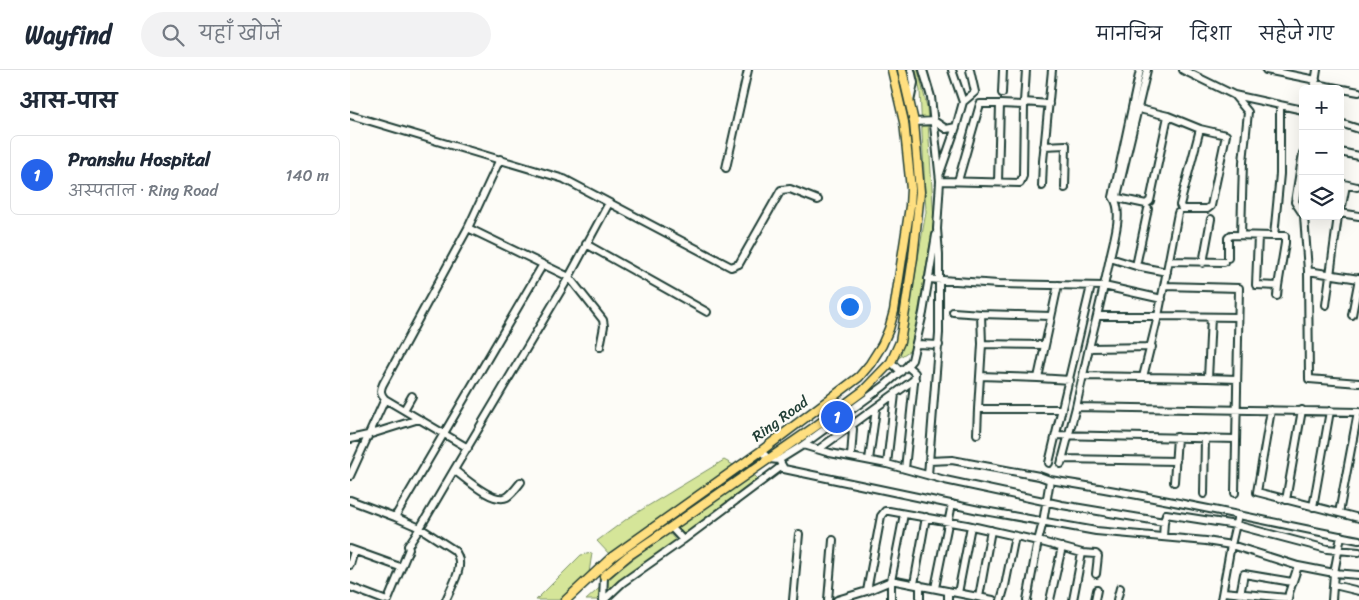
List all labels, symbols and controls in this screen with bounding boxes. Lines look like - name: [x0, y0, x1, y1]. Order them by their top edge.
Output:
- search box: [141, 12, 491, 57]
- text: Wayfind: [25, 14, 111, 56]
- text: यहाँ खोजें: [199, 17, 281, 50]
- text: मानचित्र: [1096, 18, 1162, 50]
- text: दिशा: [1190, 18, 1231, 50]
- text: सहेजे गए: [1259, 18, 1334, 50]
- icon: search: [159, 21, 187, 49]
- text: आस-पास: [20, 82, 117, 120]
- map controls: [1299, 85, 1344, 220]
- button: +: [1299, 85, 1344, 130]
- button: −: [1299, 130, 1344, 175]
- text: Pranshu Hospital: [68, 143, 210, 176]
- text: 1: [34, 161, 40, 190]
- text: 140 m: [286, 161, 329, 190]
- button: layers: [1299, 175, 1344, 220]
- text: अस्पताल · Ring Road: [68, 176, 218, 205]
- your location: [837, 294, 863, 320]
- street label: Ring Road: [746, 389, 815, 449]
- pin: 1: [821, 398, 853, 436]

